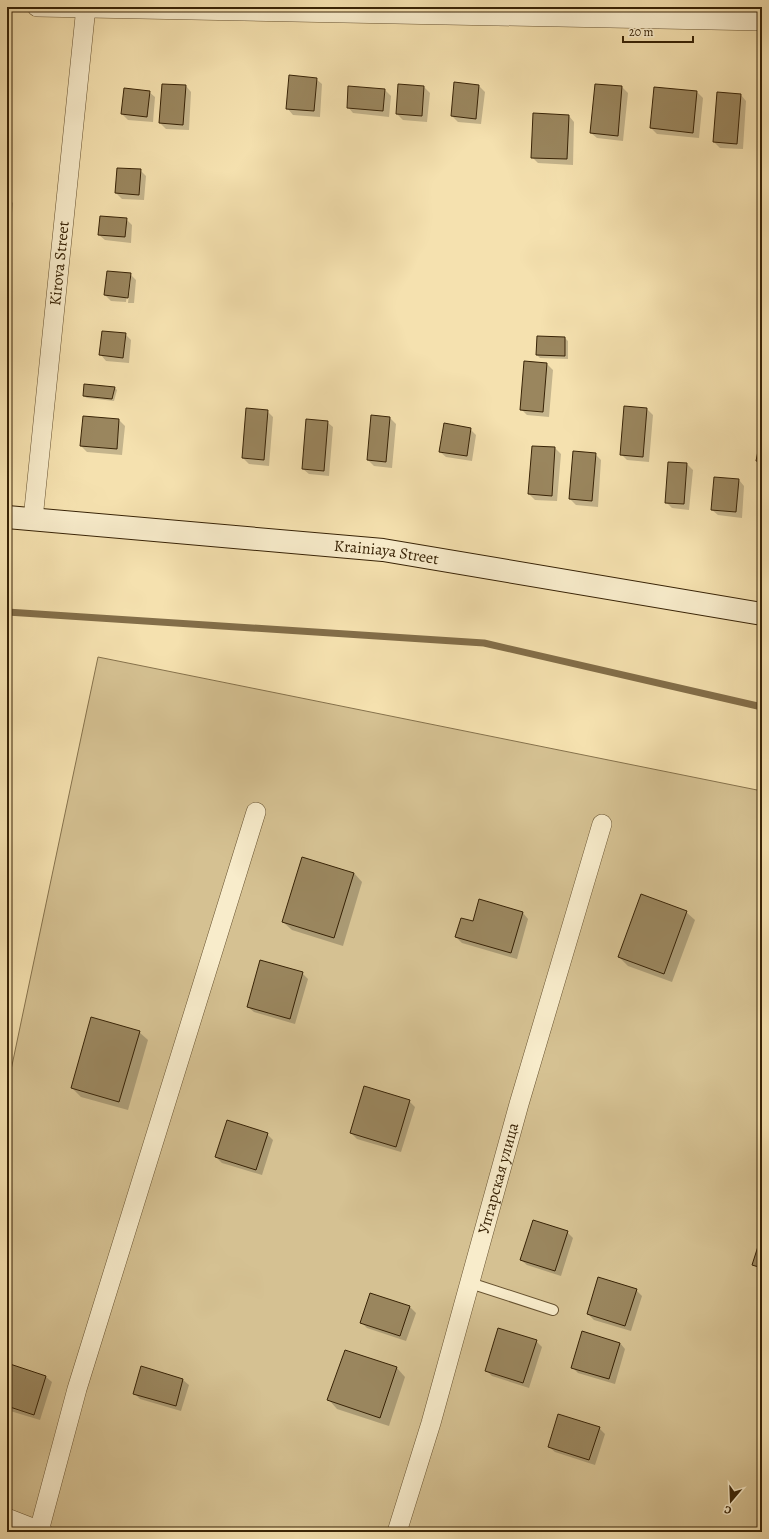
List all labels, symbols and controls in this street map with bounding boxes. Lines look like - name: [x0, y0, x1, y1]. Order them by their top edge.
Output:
- scale bar: [623, 18, 693, 44]
- text: 20 m: [629, 24, 653, 40]
- street label: Kirova Street: [44, 220, 75, 307]
- street label: Krainiaya Street: [333, 535, 440, 570]
- street label: Уптарская улица: [473, 1120, 525, 1237]
- north arrow: [711, 1481, 751, 1521]
- text: С: [722, 1502, 734, 1518]

